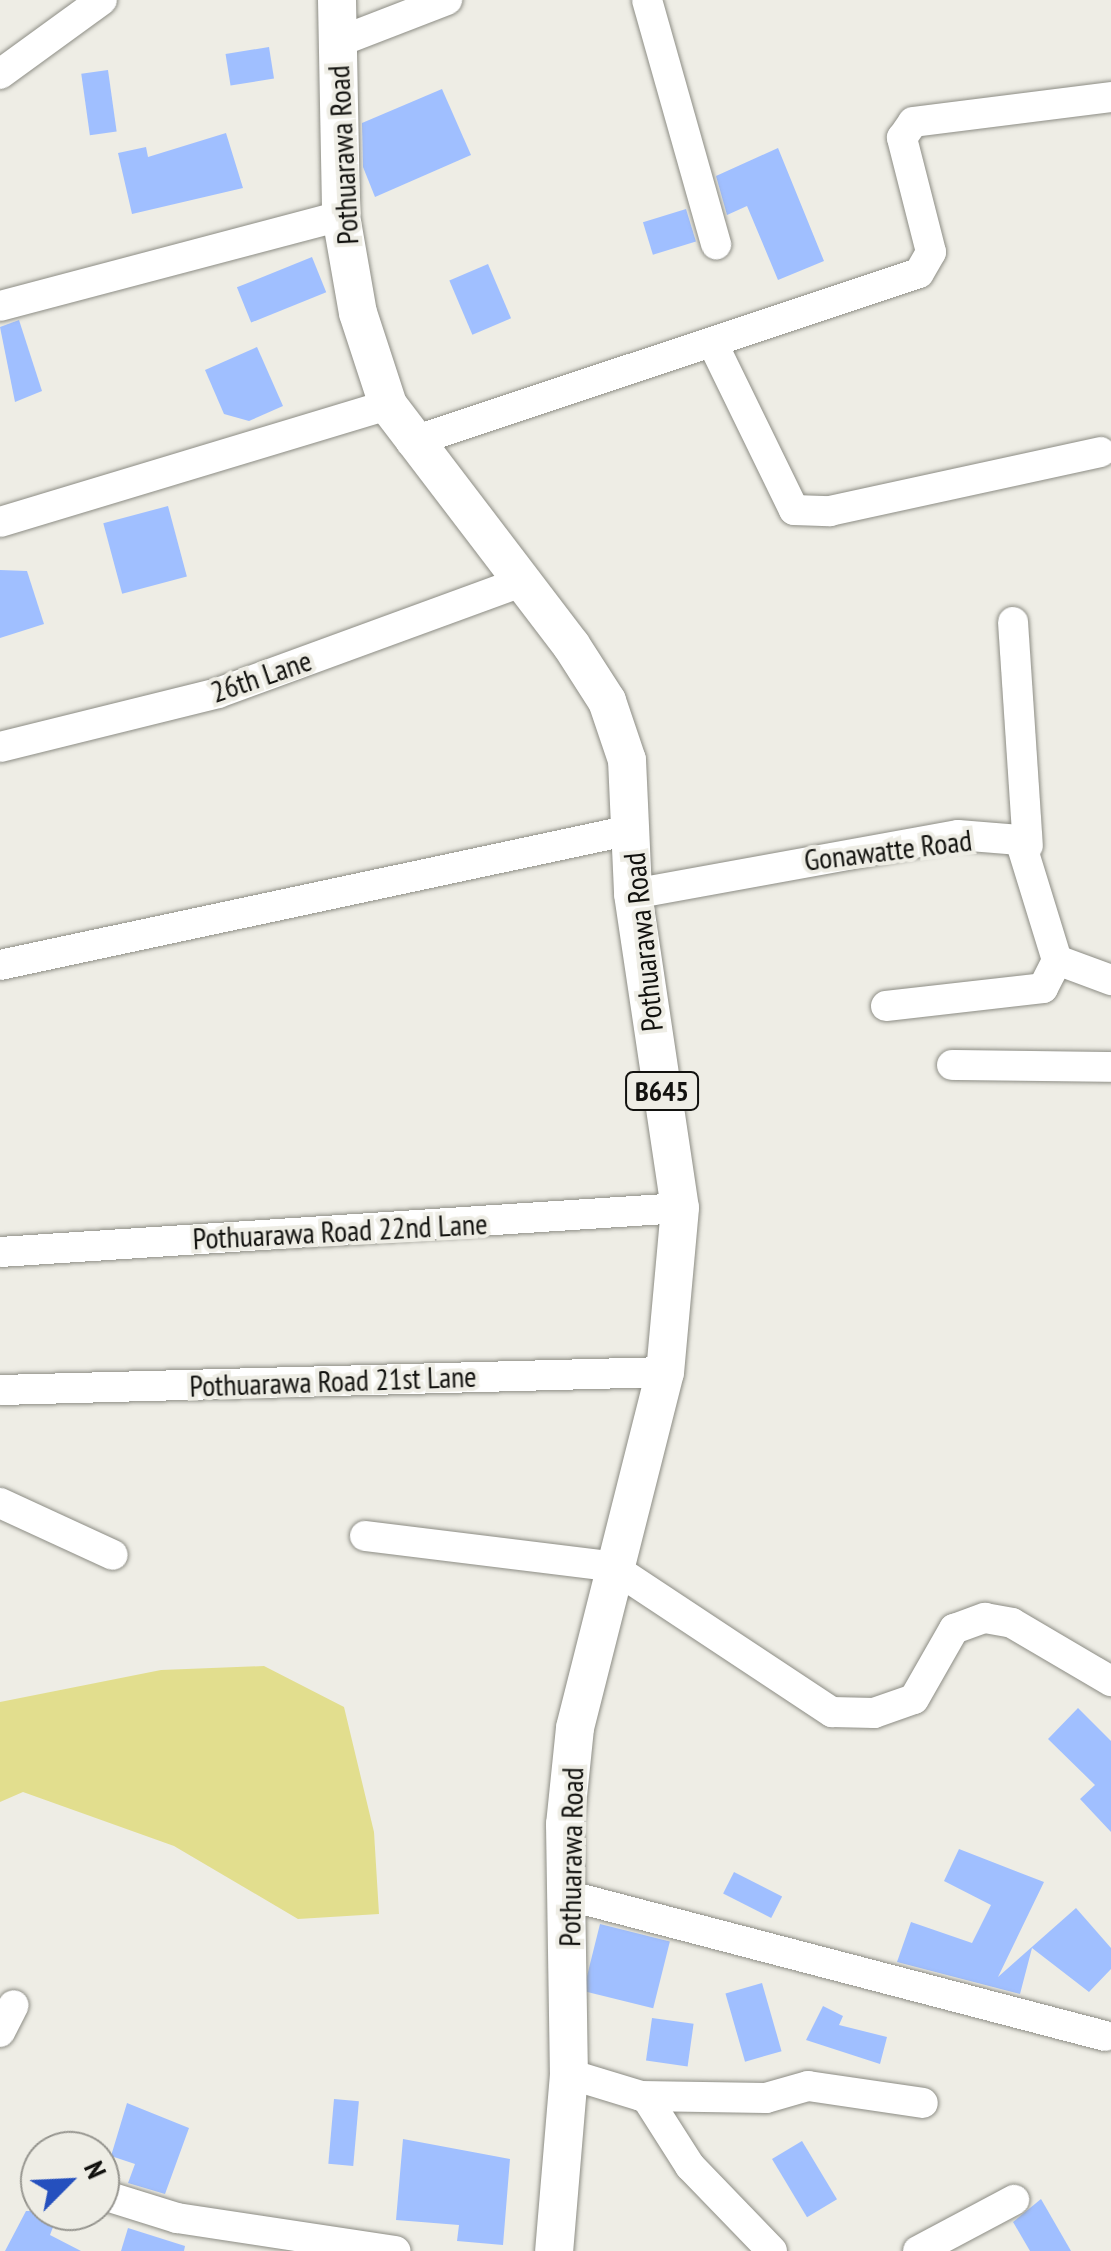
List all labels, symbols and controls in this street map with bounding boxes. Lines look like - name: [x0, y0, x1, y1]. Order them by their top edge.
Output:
- street label: Pothuarawa Road: [320, 64, 366, 246]
- street label: 26th Lane: [206, 642, 316, 710]
- street label: Gonawatte Road: [802, 822, 974, 878]
- street label: Pothuarawa Road: [616, 851, 670, 1033]
- road number: B645: [624, 1068, 700, 1114]
- street label: Pothuarawa Road 22nd Lane: [192, 1205, 488, 1257]
- street label: Pothuarawa Road 21st Lane: [189, 1358, 477, 1404]
- street label: Pothuarawa Road: [551, 1767, 591, 1947]
- north arrow: [20, 2131, 120, 2231]
- text: N: [76, 2155, 116, 2184]

